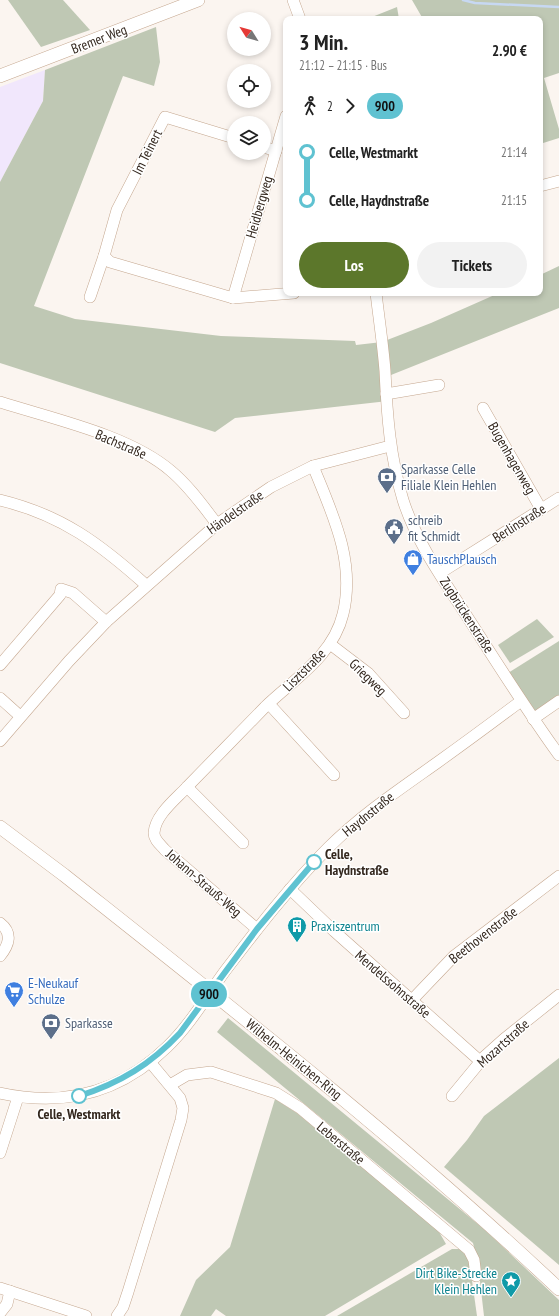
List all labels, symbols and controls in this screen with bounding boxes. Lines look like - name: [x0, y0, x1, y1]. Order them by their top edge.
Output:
- north arrow: [227, 12, 271, 56]
- map controls: [227, 12, 271, 160]
- street label: Bremer Weg: [69, 20, 129, 58]
- text: 3 Min.: [299, 28, 348, 56]
- text: 2.90 €: [492, 41, 527, 60]
- text: 21:12 – 21:15 · Bus: [299, 57, 387, 74]
- button: locate: [227, 64, 271, 108]
- icon: walk: [299, 95, 321, 117]
- icon: forward: [339, 95, 361, 117]
- text: 900: [375, 97, 395, 115]
- text: 2: [327, 98, 333, 115]
- button: layers: [227, 116, 271, 160]
- street label: Im Teinert: [128, 126, 166, 178]
- text: Celle, Westmarkt: [329, 143, 418, 162]
- text: 21:14: [501, 144, 527, 161]
- street label: Heidbergweg: [242, 174, 276, 240]
- text: Celle, Haydnstraße: [329, 191, 429, 210]
- text: 21:15: [501, 192, 527, 209]
- button: Los: [299, 242, 409, 288]
- button: Tickets: [417, 242, 527, 288]
- street label: Bugenhagenweg: [484, 419, 540, 497]
- street label: Bachstraße: [93, 425, 150, 463]
- place label: Sparkasse Celle Filiale Klein Hehlen: [401, 460, 496, 494]
- bank icon: Sparkasse Celle Filiale Klein Hehlen: [376, 466, 398, 494]
- street label: Händelstraße: [203, 486, 267, 538]
- street label: Berlinstraße: [489, 500, 549, 546]
- place label: schreib fit Schmidt: [408, 511, 460, 545]
- public building icon: schreib fit Schmidt: [383, 517, 405, 545]
- shop icon: TauschPlausch: [402, 548, 424, 576]
- place label: TauschPlausch: [427, 550, 497, 568]
- street label: Zugbrückenstraße: [436, 574, 498, 657]
- street label: Lisztstraße: [279, 645, 329, 695]
- street label: Griegweg: [345, 655, 391, 699]
- street label: Haydnstraße: [339, 788, 398, 840]
- street label: Johann-Strauß-Weg: [162, 845, 246, 921]
- place label: Celle, Haydnstraße: [325, 845, 389, 879]
- marker: Celle, Haydnstraße: [306, 854, 322, 870]
- street label: Beethovenstraße: [445, 903, 521, 967]
- building icon: Praxiszentrum: [286, 915, 308, 943]
- place label: Praxiszentrum: [311, 917, 380, 935]
- street label: Mendelssohnstraße: [351, 946, 435, 1022]
- place label: E-Neukauf Schulze: [28, 974, 79, 1008]
- supermarket icon: E-Neukauf Schulze: [3, 980, 25, 1008]
- line badge: 900: [186, 981, 232, 1007]
- text: 900: [199, 985, 219, 1003]
- bank icon: Sparkasse: [40, 1012, 62, 1040]
- place label: Sparkasse: [65, 1014, 113, 1032]
- street label: Wilhelm-Heinichen-Ring: [242, 1015, 346, 1103]
- street label: Mozartstraße: [473, 1015, 533, 1071]
- marker: Celle, Westmarkt: [71, 1088, 87, 1104]
- place label: Celle, Westmarkt: [38, 1105, 120, 1123]
- street label: Leberstraße: [313, 1118, 369, 1168]
- place label: Dirt Bike-Strecke Klein Hehlen: [415, 1264, 497, 1298]
- place icon: Dirt Bike-Strecke Klein Hehlen: [500, 1270, 522, 1298]

